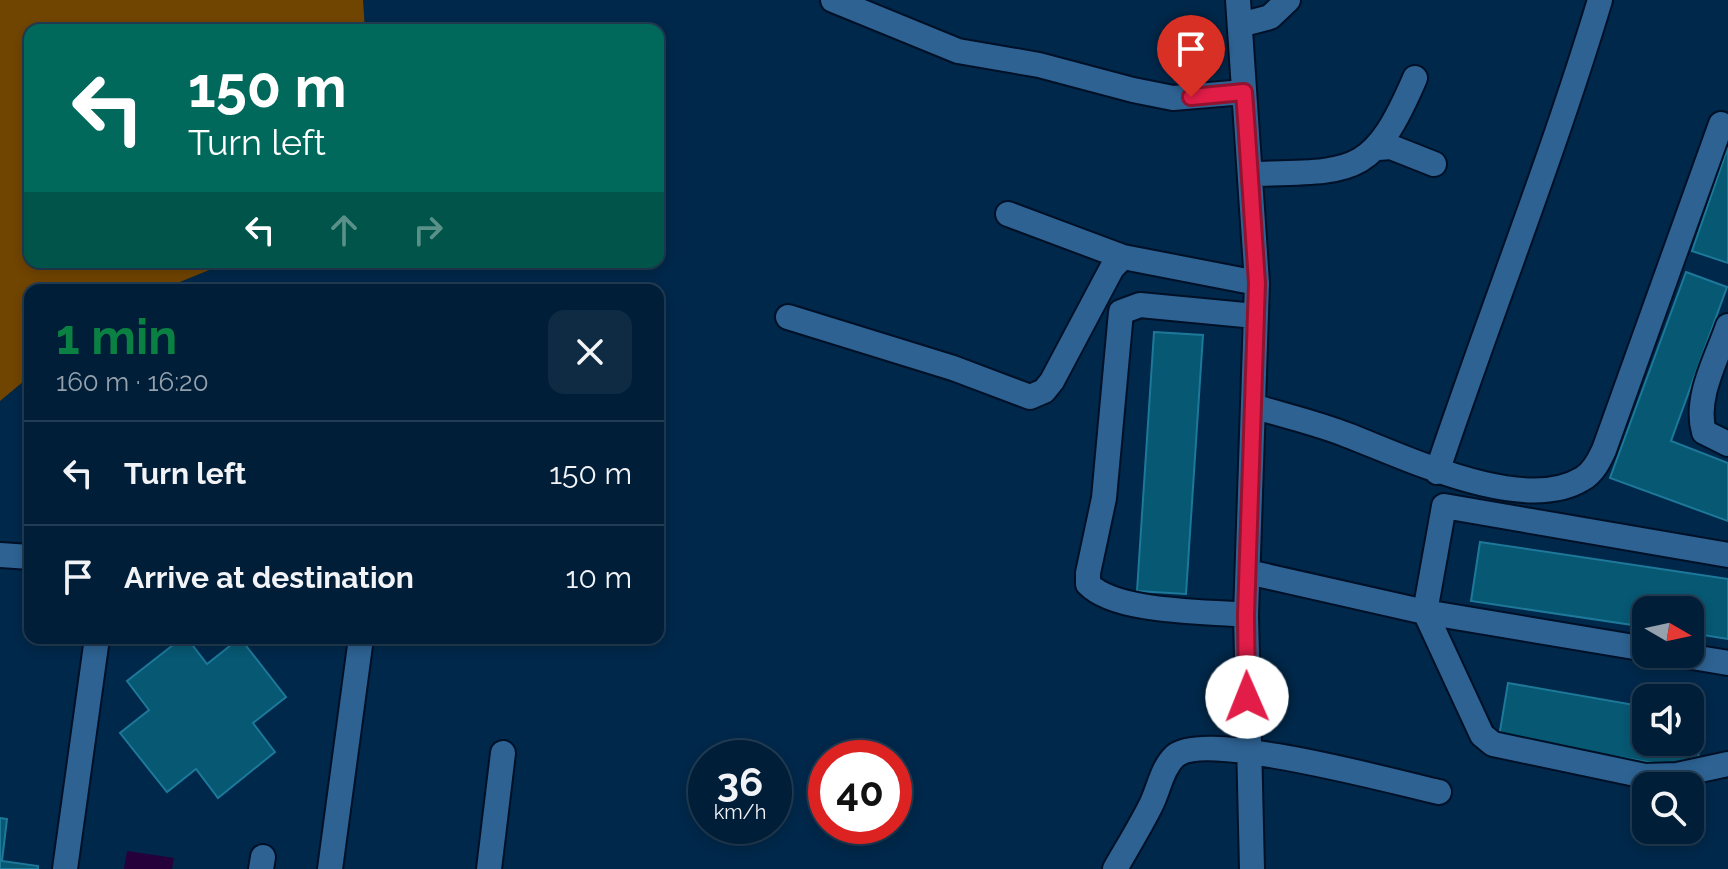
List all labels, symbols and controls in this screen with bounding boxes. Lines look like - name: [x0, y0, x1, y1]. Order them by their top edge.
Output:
- pin: [1157, 15, 1225, 97]
- icon: arrive: [1169, 27, 1213, 71]
- text: 150 m: [188, 54, 347, 120]
- icon: left: [56, 56, 160, 160]
- text: Turn left: [188, 121, 326, 163]
- icon: left: [238, 208, 282, 252]
- icon: ahead: [322, 208, 366, 252]
- icon: right: [406, 208, 450, 252]
- text: 1 min: [56, 309, 177, 365]
- button: close: [548, 310, 632, 394]
- text: 160 m · 16:20: [56, 367, 209, 397]
- icon: left: [56, 451, 100, 495]
- text: Turn left: [124, 456, 246, 491]
- text: 150 m: [549, 456, 632, 491]
- icon: arrive: [56, 555, 100, 599]
- text: Arrive at destination: [124, 560, 414, 595]
- text: 10 m: [566, 560, 632, 595]
- north arrow: [1632, 596, 1704, 668]
- map controls: [1632, 596, 1704, 844]
- position arrow: [1205, 655, 1289, 739]
- button: sound: [1632, 684, 1704, 756]
- speed limit sign: 40: [808, 740, 912, 844]
- text: 36: [717, 758, 763, 805]
- button: search: [1632, 772, 1704, 844]
- text: km/h: [714, 800, 766, 824]

